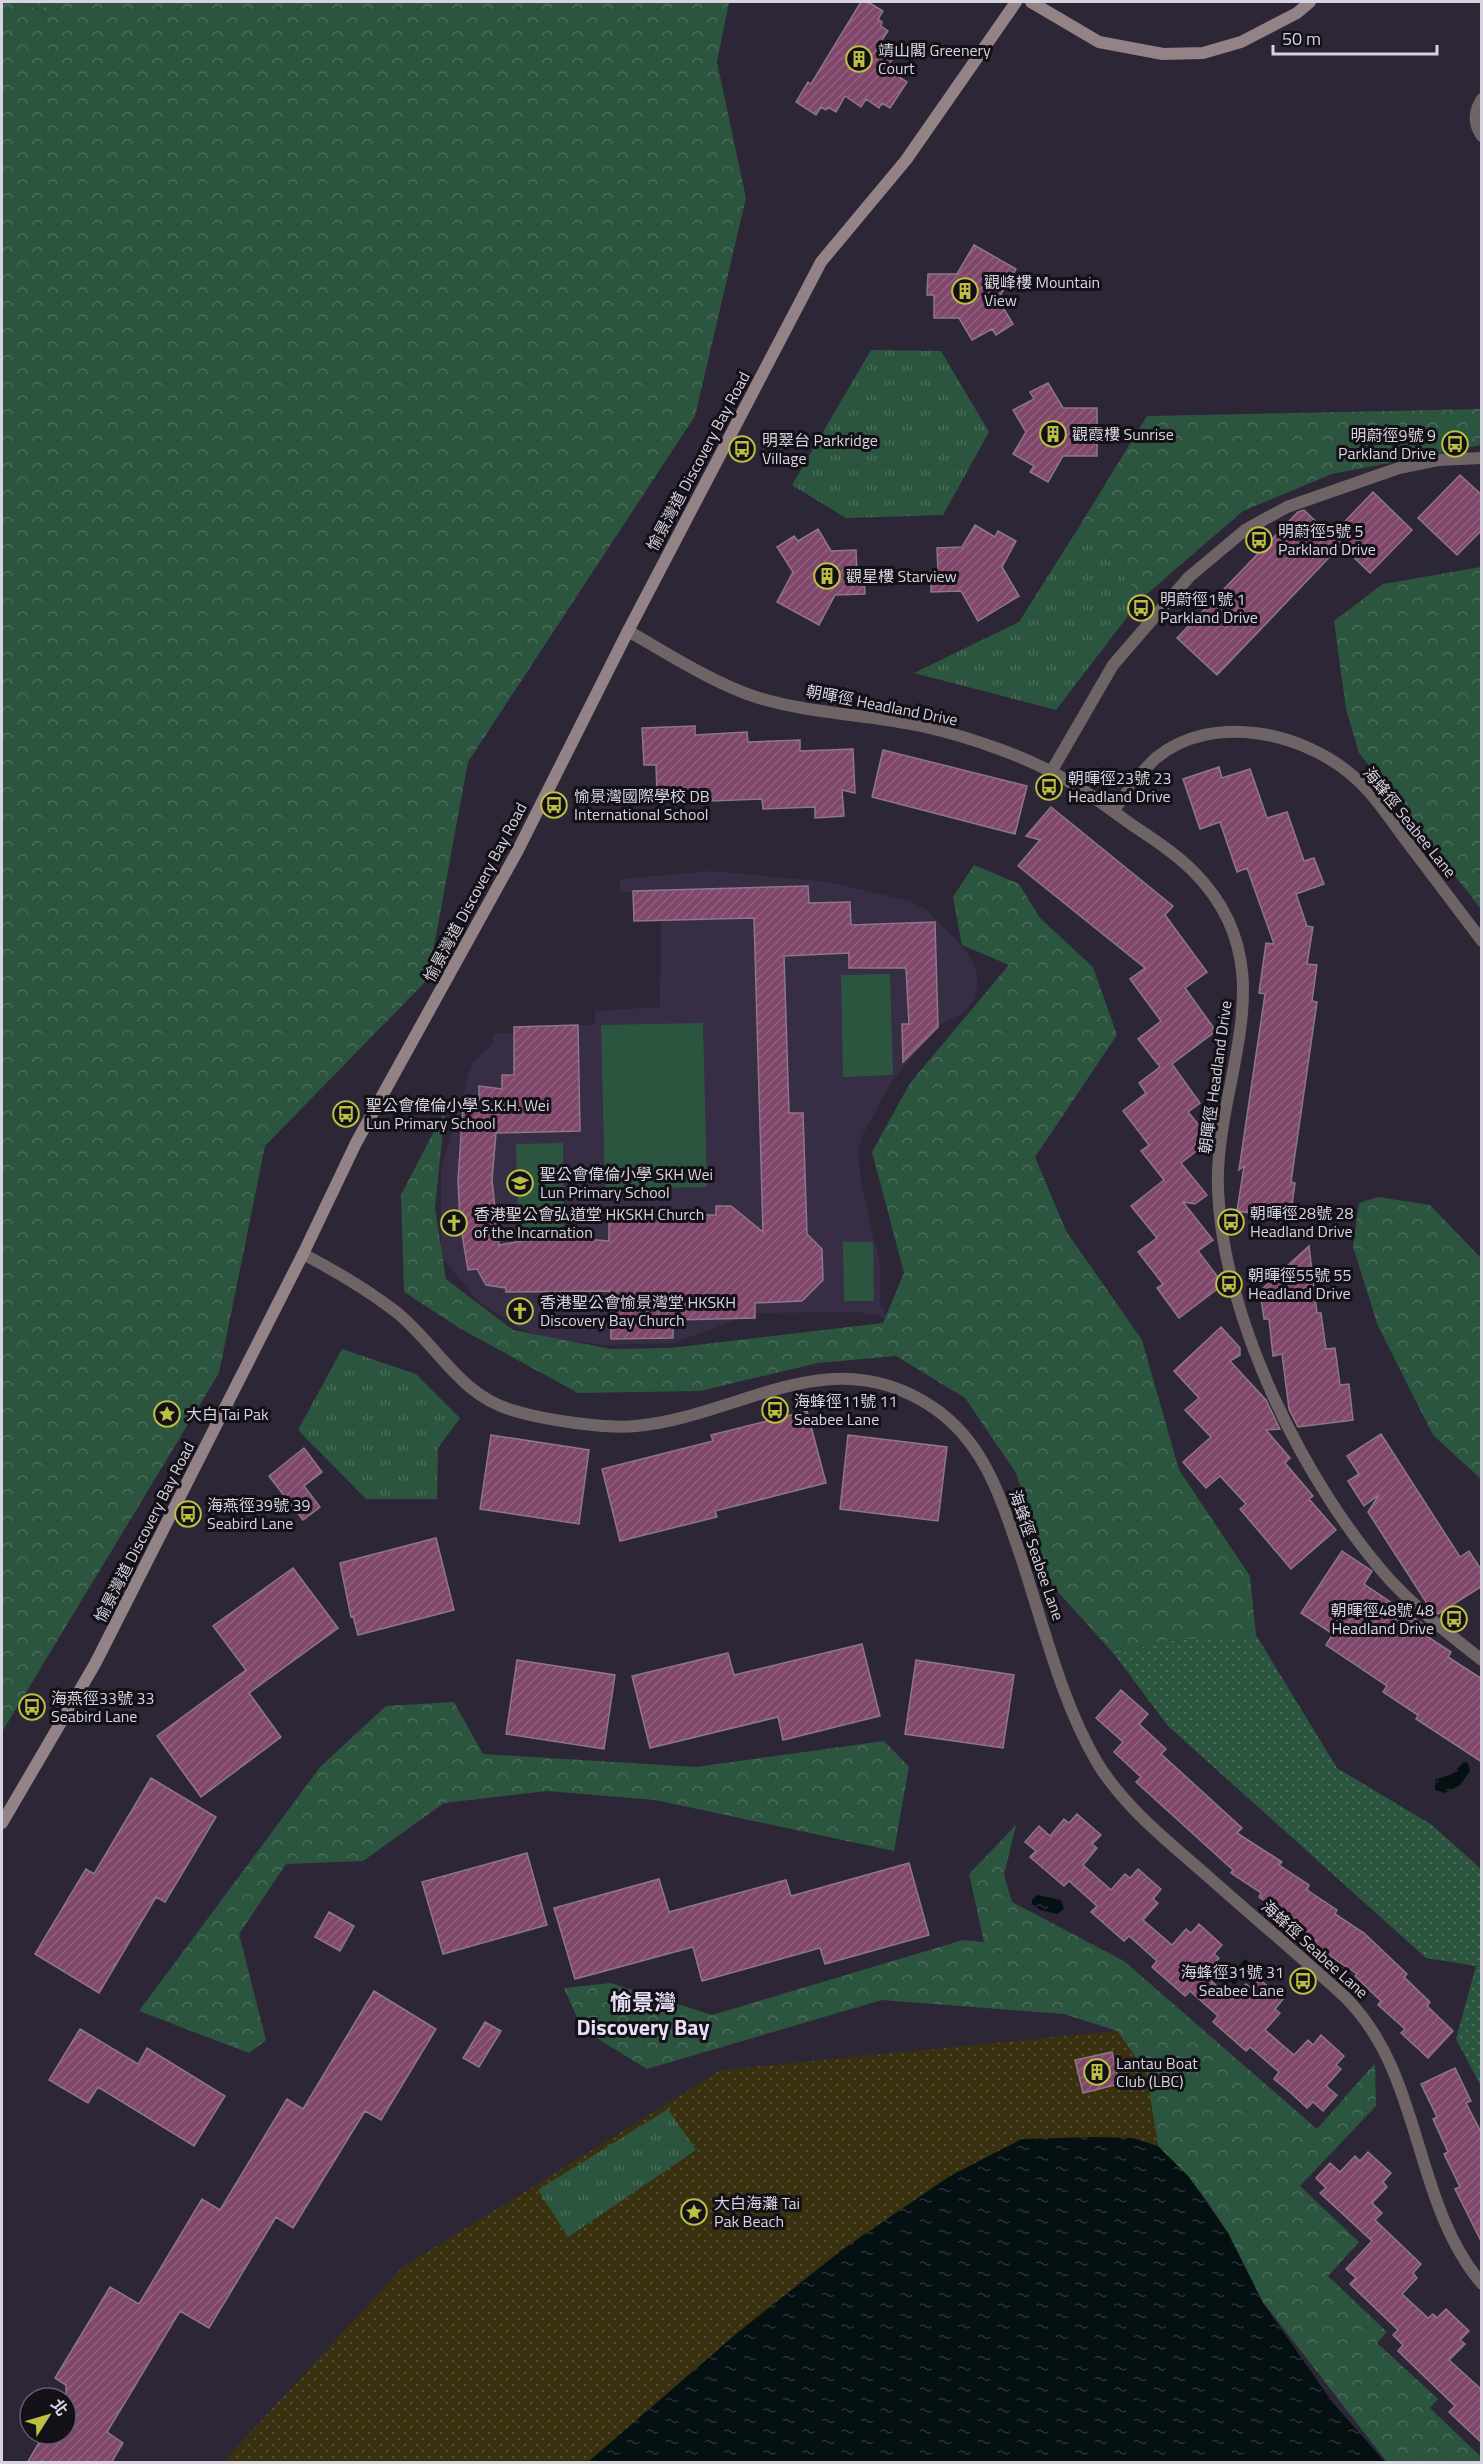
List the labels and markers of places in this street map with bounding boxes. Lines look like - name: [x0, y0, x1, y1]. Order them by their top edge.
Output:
- place label: 靖山閣 Greenery Court: [878, 38, 991, 80]
- building icon: 靖山閣 Greenery Court: [844, 44, 874, 74]
- place label: 觀峰樓 Mountain View: [984, 270, 1100, 312]
- building icon: 觀峰樓 Mountain View: [950, 276, 980, 306]
- building icon: 觀霞樓 Sunrise: [1038, 419, 1068, 449]
- place label: 觀霞樓 Sunrise: [1072, 422, 1174, 446]
- place label: 明蔚徑9號 9 Parkland Drive: [1338, 423, 1436, 465]
- place label: 明翠台 Parkridge Village: [762, 428, 878, 470]
- bus stop icon: 明蔚徑9號 9 Parkland Drive: [1440, 429, 1470, 459]
- bus stop icon: 明翠台 Parkridge Village: [727, 434, 757, 464]
- place label: 明蔚徑5號 5 Parkland Drive: [1278, 519, 1376, 561]
- bus stop icon: 明蔚徑5號 5 Parkland Drive: [1244, 525, 1274, 555]
- building icon: 觀星樓 Starview: [812, 561, 842, 591]
- place label: 觀星樓 Starview: [846, 564, 957, 588]
- place label: 明蔚徑1號 1 Parkland Drive: [1160, 587, 1258, 629]
- bus stop icon: 明蔚徑1號 1 Parkland Drive: [1126, 593, 1156, 623]
- place label: 朝暉徑23號 23 Headland Drive: [1068, 766, 1171, 808]
- bus stop icon: 朝暉徑23號 23 Headland Drive: [1034, 772, 1064, 802]
- place label: 愉景灣國際學校 DB International School: [574, 784, 710, 826]
- bus stop icon: 愉景灣國際學校 DB International School: [539, 790, 569, 820]
- place label: 聖公會偉倫小學 S.K.H. Wei Lun Primary School: [366, 1093, 549, 1135]
- bus stop icon: 聖公會偉倫小學 S.K.H. Wei Lun Primary School: [331, 1099, 361, 1129]
- place label: 聖公會偉倫小學 SKH Wei Lun Primary School: [540, 1162, 713, 1204]
- school or university icon: 聖公會偉倫小學 SKH Wei Lun Primary School: [505, 1168, 535, 1198]
- place label: 朝暉徑28號 28 Headland Drive: [1250, 1201, 1353, 1243]
- place label: 香港聖公會弘道堂 HKSKH Church of the Incarnation: [474, 1202, 704, 1244]
- bus stop icon: 朝暉徑28號 28 Headland Drive: [1216, 1207, 1246, 1237]
- church icon: 香港聖公會弘道堂 HKSKH Church of the Incarnation: [439, 1208, 469, 1238]
- place label: 朝暉徑55號 55 Headland Drive: [1248, 1263, 1351, 1305]
- bus stop icon: 朝暉徑55號 55 Headland Drive: [1214, 1269, 1244, 1299]
- place label: 香港聖公會愉景灣堂 HKSKH Discovery Bay Church: [540, 1290, 736, 1332]
- church icon: 香港聖公會愉景灣堂 HKSKH Discovery Bay Church: [505, 1296, 535, 1326]
- place label: 海蜂徑11號 11 Seabee Lane: [794, 1389, 897, 1431]
- bus stop icon: 海蜂徑11號 11 Seabee Lane: [760, 1395, 790, 1425]
- place icon: 大白 Tai Pak: [152, 1399, 182, 1429]
- place label: 大白 Tai Pak: [186, 1402, 269, 1426]
- place label: 海燕徑39號 39 Seabird Lane: [207, 1493, 310, 1535]
- bus stop icon: 海燕徑39號 39 Seabird Lane: [173, 1499, 203, 1529]
- place label: 朝暉徑48號 48 Headland Drive: [1331, 1598, 1434, 1640]
- bus stop icon: 朝暉徑48號 48 Headland Drive: [1439, 1604, 1469, 1634]
- place label: 海燕徑33號 33 Seabird Lane: [51, 1686, 154, 1728]
- bus stop icon: 海燕徑33號 33 Seabird Lane: [17, 1692, 47, 1722]
- place label: 海蜂徑31號 31 Seabee Lane: [1181, 1960, 1284, 2002]
- bus stop icon: 海蜂徑31號 31 Seabee Lane: [1288, 1966, 1318, 1996]
- place label: Lantau Boat Club (LBC): [1116, 2051, 1198, 2093]
- building icon: Lantau Boat Club (LBC): [1082, 2057, 1112, 2087]
- place label: 大白海灘 Tai Pak Beach: [714, 2191, 800, 2233]
- place icon: 大白海灘 Tai Pak Beach: [679, 2197, 709, 2227]

